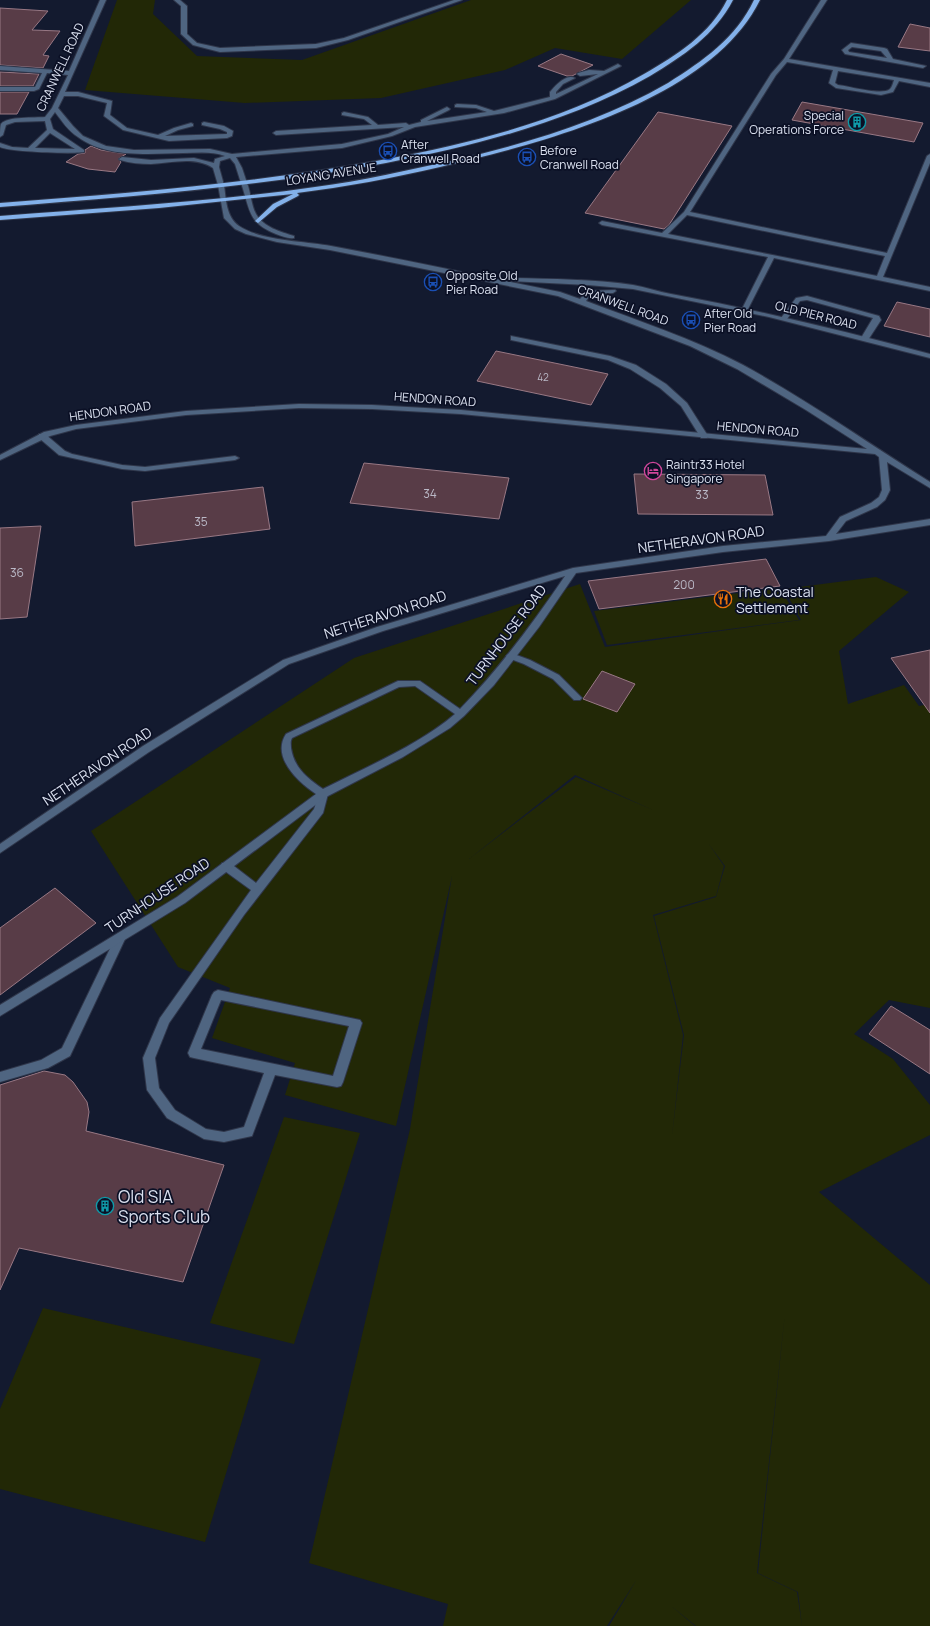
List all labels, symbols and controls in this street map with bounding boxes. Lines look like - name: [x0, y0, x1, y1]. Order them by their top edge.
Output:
- street label: CRANWELL ROAD: [32, 20, 88, 114]
- place label: Special Operations Force: [749, 107, 844, 138]
- building icon: Special Operations Force: [847, 112, 867, 132]
- place label: After Cranwell Road: [401, 136, 480, 167]
- bus stop icon: After Cranwell Road: [378, 141, 398, 161]
- place label: Before Cranwell Road: [540, 142, 619, 173]
- bus stop icon: Before Cranwell Road: [517, 147, 537, 167]
- street label: LOYANG AVENUE: [285, 158, 377, 190]
- place label: Opposite Old Pier Road: [446, 267, 518, 298]
- bus stop icon: Opposite Old Pier Road: [423, 272, 443, 292]
- street label: CRANWELL ROAD: [575, 281, 671, 329]
- street label: OLD PIER ROAD: [773, 297, 859, 333]
- place label: After Old Pier Road: [704, 305, 756, 336]
- bus stop icon: After Old Pier Road: [681, 310, 701, 330]
- house number: 42: [537, 370, 549, 384]
- street label: HENDON ROAD: [393, 388, 477, 410]
- street label: HENDON ROAD: [68, 397, 152, 425]
- street label: HENDON ROAD: [716, 417, 800, 441]
- place label: Raintr33 Hotel Singapore: [666, 456, 745, 487]
- hotel icon: Raintr33 Hotel Singapore: [643, 461, 663, 481]
- house number: 34: [423, 485, 437, 502]
- house number: 33: [695, 486, 709, 503]
- house number: 35: [194, 513, 208, 530]
- street label: NETHERAVON ROAD: [636, 521, 766, 557]
- house number: 36: [10, 564, 24, 581]
- house number: 200: [673, 576, 695, 593]
- street label: TURNHOUSE ROAD: [462, 581, 550, 689]
- place label: The Coastal Settlement: [736, 582, 814, 617]
- street label: NETHERAVON ROAD: [321, 585, 449, 643]
- restaurant icon: The Coastal Settlement: [713, 589, 733, 609]
- street label: NETHERAVON ROAD: [39, 722, 155, 810]
- street label: TURNHOUSE ROAD: [101, 853, 213, 937]
- place label: Old SIA Sports Club: [118, 1185, 210, 1228]
- building icon: Old SIA Sports Club: [95, 1196, 115, 1216]

